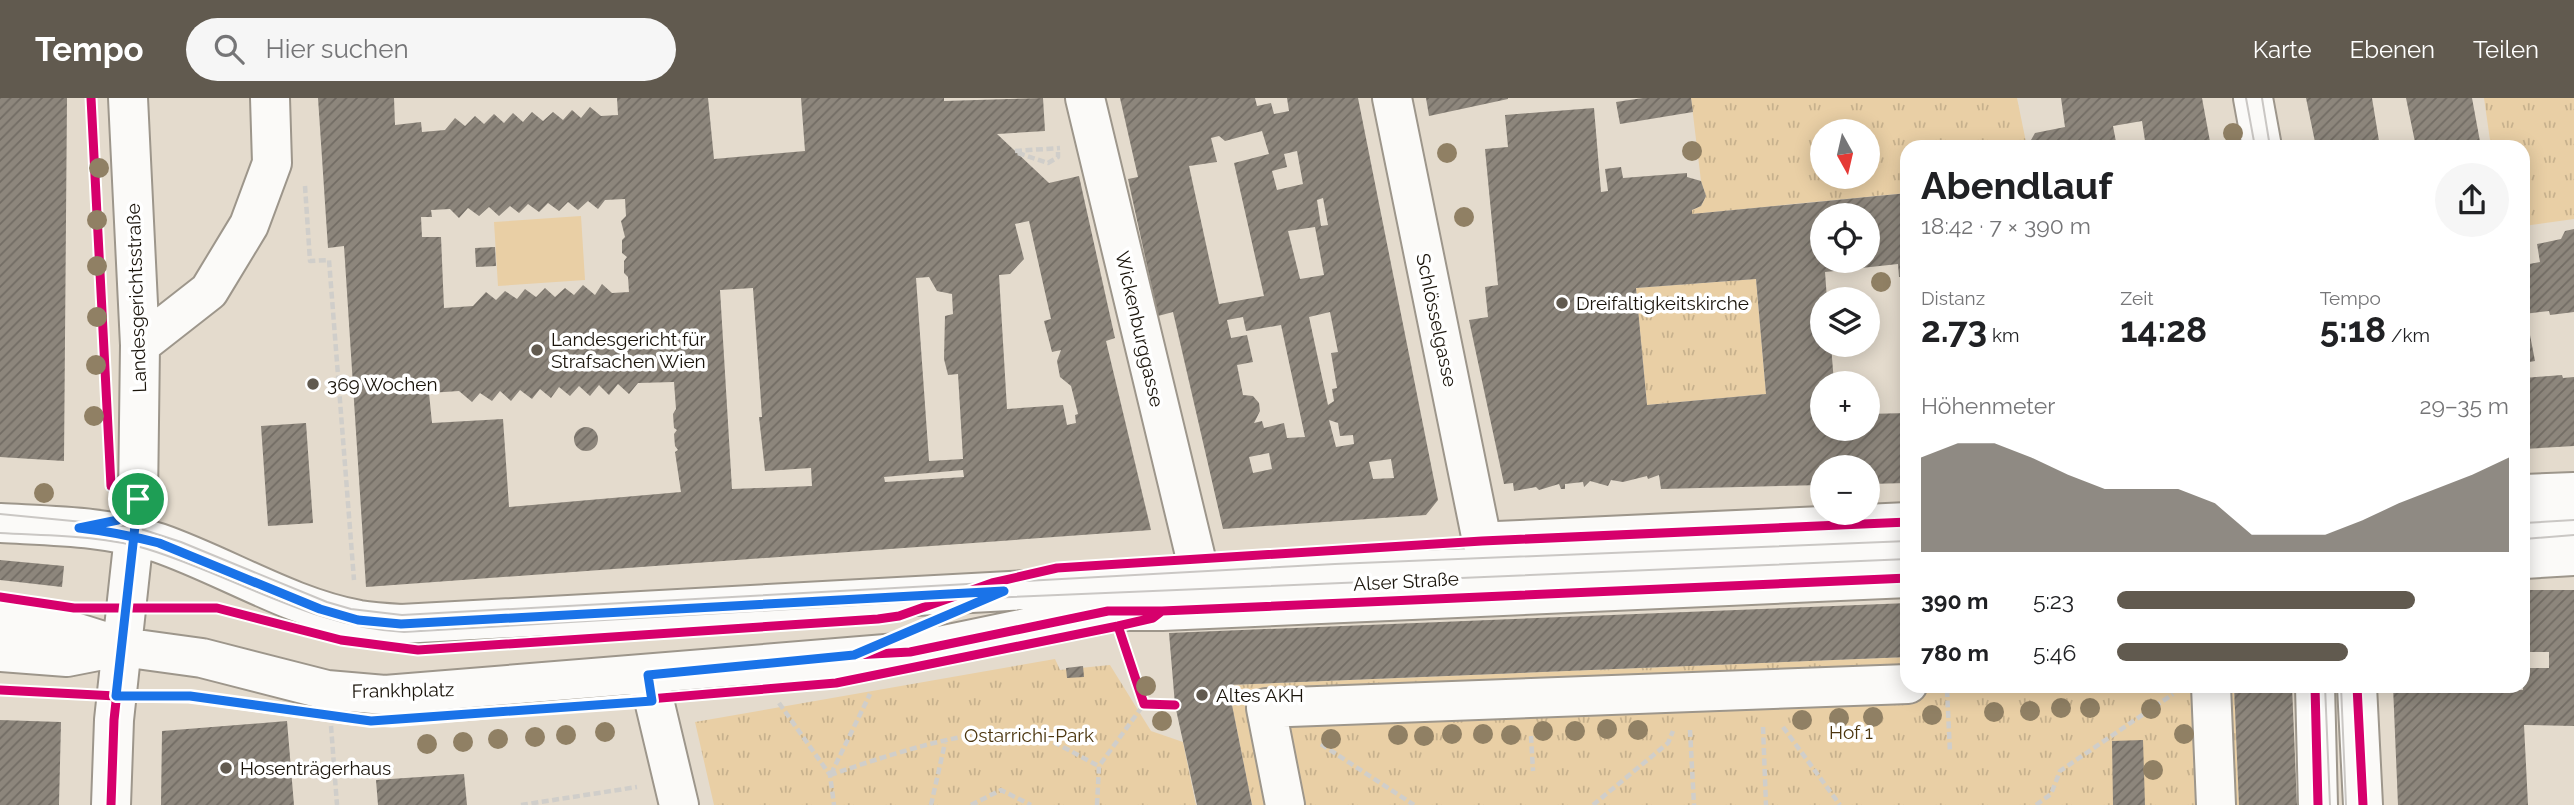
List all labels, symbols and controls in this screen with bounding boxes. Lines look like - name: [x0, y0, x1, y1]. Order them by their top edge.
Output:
- search box: [186, 18, 676, 81]
- text: Tempo: [35, 30, 144, 69]
- icon: search: [210, 30, 248, 68]
- text: Hier suchen: [266, 34, 409, 64]
- text: Karte: [2253, 35, 2312, 64]
- text: Ebenen: [2350, 35, 2435, 64]
- text: Teilen: [2473, 35, 2539, 64]
- north arrow: [1810, 119, 1880, 189]
- map controls: [1810, 119, 1880, 525]
- text: Abendlauf: [1921, 163, 2112, 208]
- button: share: [2435, 163, 2509, 237]
- street label: Landesgerichtsstraße: [122, 203, 150, 393]
- button: locate: [1810, 203, 1880, 273]
- text: 18:42 · 7 × 390 m: [1921, 212, 2091, 239]
- street label: Wickenburggasse: [1111, 249, 1169, 409]
- street label: Schlösselgasse: [1412, 251, 1462, 389]
- button: layers: [1810, 287, 1880, 357]
- text: Distanz: [1921, 287, 1985, 309]
- text: Zeit: [2120, 287, 2154, 309]
- text: Tempo: [2320, 287, 2381, 309]
- place label: Dreifaltigkeitskirche: [1576, 292, 1749, 314]
- marker: Dreifaltigkeitskirche: [1554, 295, 1570, 311]
- text: 2.73: [1921, 309, 1987, 350]
- text: 14:28: [2120, 309, 2207, 350]
- text: 5:18: [2320, 309, 2386, 350]
- text: km: [1987, 324, 2019, 346]
- text: /km: [2386, 324, 2430, 346]
- place label: Landesgericht für Strafsachen Wien: [551, 328, 707, 372]
- marker: Landesgericht für Strafsachen Wien: [529, 342, 545, 358]
- button: +: [1810, 371, 1880, 441]
- place label: 369 Wochen: [327, 373, 438, 395]
- marker: 369 Wochen: [305, 376, 321, 392]
- text: Höhenmeter: [1921, 392, 2055, 419]
- text: 29–35 m: [2419, 392, 2509, 419]
- button: −: [1810, 455, 1880, 525]
- pin: [108, 469, 168, 529]
- icon: arrive: [119, 480, 157, 518]
- street label: Alser Straße: [1353, 567, 1459, 595]
- text: 390 m: [1921, 587, 1988, 614]
- text: 5:23: [2033, 587, 2074, 614]
- text: 780 m: [1921, 639, 1989, 666]
- text: 5:46: [2033, 639, 2076, 666]
- street label: Frankhplatz: [352, 678, 454, 702]
- place label: Altes AKH: [1216, 684, 1304, 706]
- marker: Altes AKH: [1194, 687, 1210, 703]
- park label: Hof 1: [1829, 721, 1873, 743]
- park label: Ostarrichi-Park: [964, 724, 1094, 746]
- place label: Hosenträgerhaus: [240, 757, 391, 779]
- marker: Hosenträgerhaus: [218, 760, 234, 776]

